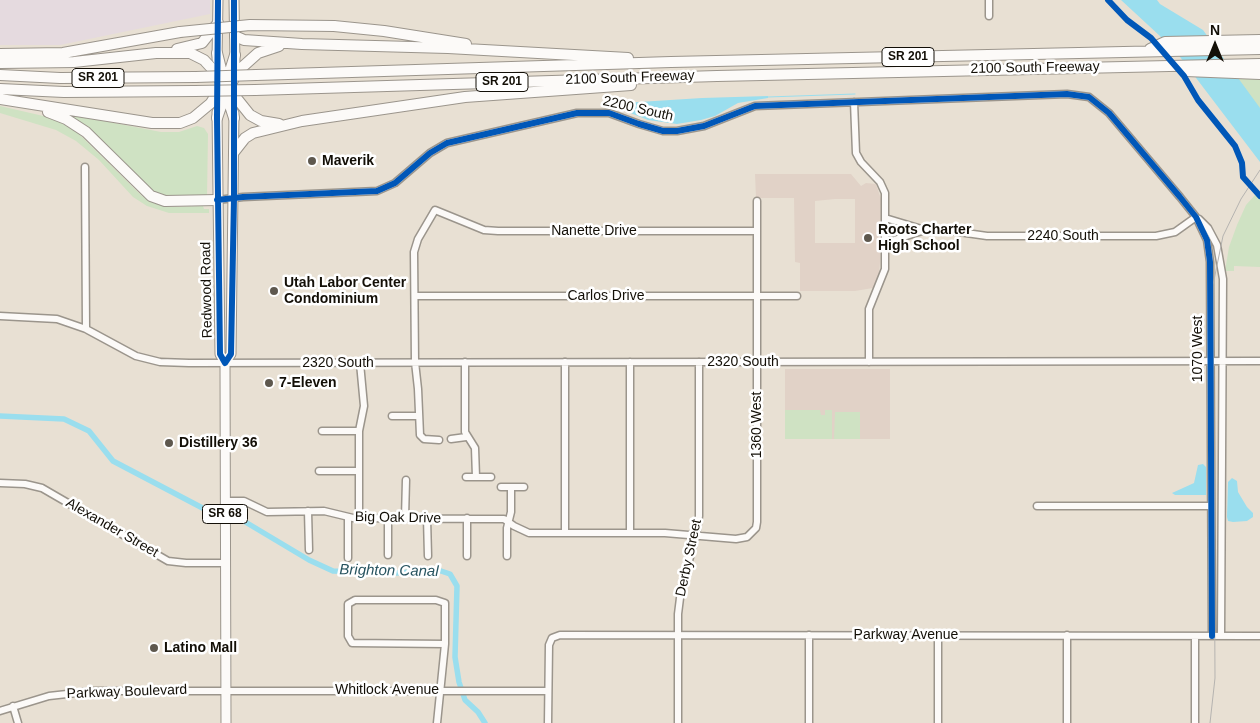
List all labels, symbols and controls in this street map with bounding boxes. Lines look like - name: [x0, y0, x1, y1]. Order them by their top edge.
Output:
- north arrow: [1190, 20, 1240, 70]
- text: N: [1210, 22, 1220, 38]
- road number: SR 201: [882, 48, 934, 66]
- street label: 2100 South Freeway: [970, 58, 1100, 78]
- street label: 2100 South Freeway: [565, 67, 695, 89]
- road number: SR 201: [72, 68, 124, 88]
- road number: SR 201: [476, 72, 528, 91]
- street label: 2200 South: [601, 93, 675, 125]
- place label: Maverik: [322, 153, 374, 169]
- marker: Maverik: [306, 155, 318, 167]
- place label: Roots Charter High School: [878, 222, 971, 254]
- street label: Nanette Drive: [551, 223, 637, 239]
- street label: 2240 South: [1027, 228, 1099, 244]
- marker: Roots Charter High School: [862, 232, 874, 244]
- street label: Redwood Road: [198, 242, 216, 338]
- place label: Utah Labor Center Condominium: [284, 275, 406, 308]
- marker: Utah Labor Center Condominium: [268, 285, 280, 297]
- street label: Carlos Drive: [567, 288, 645, 304]
- street label: 1070 West: [1190, 316, 1206, 382]
- street label: 2320 South: [707, 354, 779, 370]
- street label: 2320 South: [302, 355, 374, 371]
- place label: 7-Eleven: [279, 375, 337, 391]
- marker: 7-Eleven: [263, 377, 275, 389]
- street label: 1360 West: [749, 392, 765, 458]
- place label: Distillery 36: [179, 435, 258, 451]
- marker: Distillery 36: [163, 437, 175, 449]
- street label: Alexander Street: [63, 495, 161, 561]
- road number: SR 68: [202, 504, 248, 524]
- street label: Big Oak Drive: [355, 509, 441, 527]
- street label: Derby Street: [673, 518, 705, 598]
- water label: Brighton Canal: [339, 561, 439, 581]
- street label: Parkway Avenue: [854, 627, 958, 643]
- place label: Latino Mall: [164, 640, 237, 656]
- marker: Latino Mall: [148, 642, 160, 654]
- street label: Parkway Boulevard: [66, 682, 188, 702]
- street label: Whitlock Avenue: [335, 682, 439, 698]

